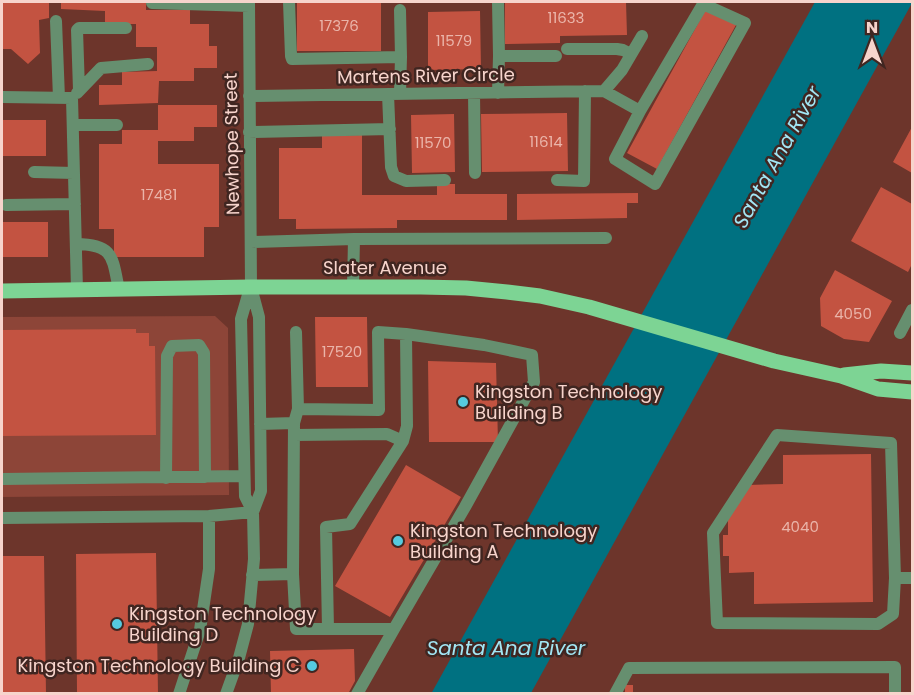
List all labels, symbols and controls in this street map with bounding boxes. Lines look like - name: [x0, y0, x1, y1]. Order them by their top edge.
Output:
- house number: 11633: [548, 7, 584, 28]
- north arrow: [842, 12, 902, 72]
- house number: 17376: [319, 15, 359, 36]
- text: N: [866, 16, 878, 39]
- house number: 11579: [436, 30, 472, 51]
- street label: Martens River Circle: [337, 61, 515, 90]
- street label: Newhope Street: [218, 73, 245, 215]
- water label: Santa Ana River: [726, 80, 828, 233]
- house number: 11614: [529, 131, 563, 152]
- house number: 11570: [415, 132, 451, 153]
- house number: 17481: [141, 184, 177, 205]
- street label: Slater Avenue: [323, 255, 447, 280]
- house number: 4050: [834, 303, 872, 324]
- house number: 17520: [322, 341, 362, 362]
- place label: Kingston Technology Building B: [475, 379, 662, 425]
- marker: Kingston Technology Building B: [456, 395, 470, 409]
- house number: 4040: [781, 516, 819, 537]
- place label: Kingston Technology Building A: [410, 518, 597, 564]
- marker: Kingston Technology Building A: [391, 534, 405, 548]
- place label: Kingston Technology Building D: [129, 601, 316, 647]
- marker: Kingston Technology Building D: [110, 617, 124, 631]
- water label: Santa Ana River: [427, 634, 586, 662]
- place label: Kingston Technology Building C: [17, 653, 300, 678]
- marker: Kingston Technology Building C: [305, 659, 319, 673]

